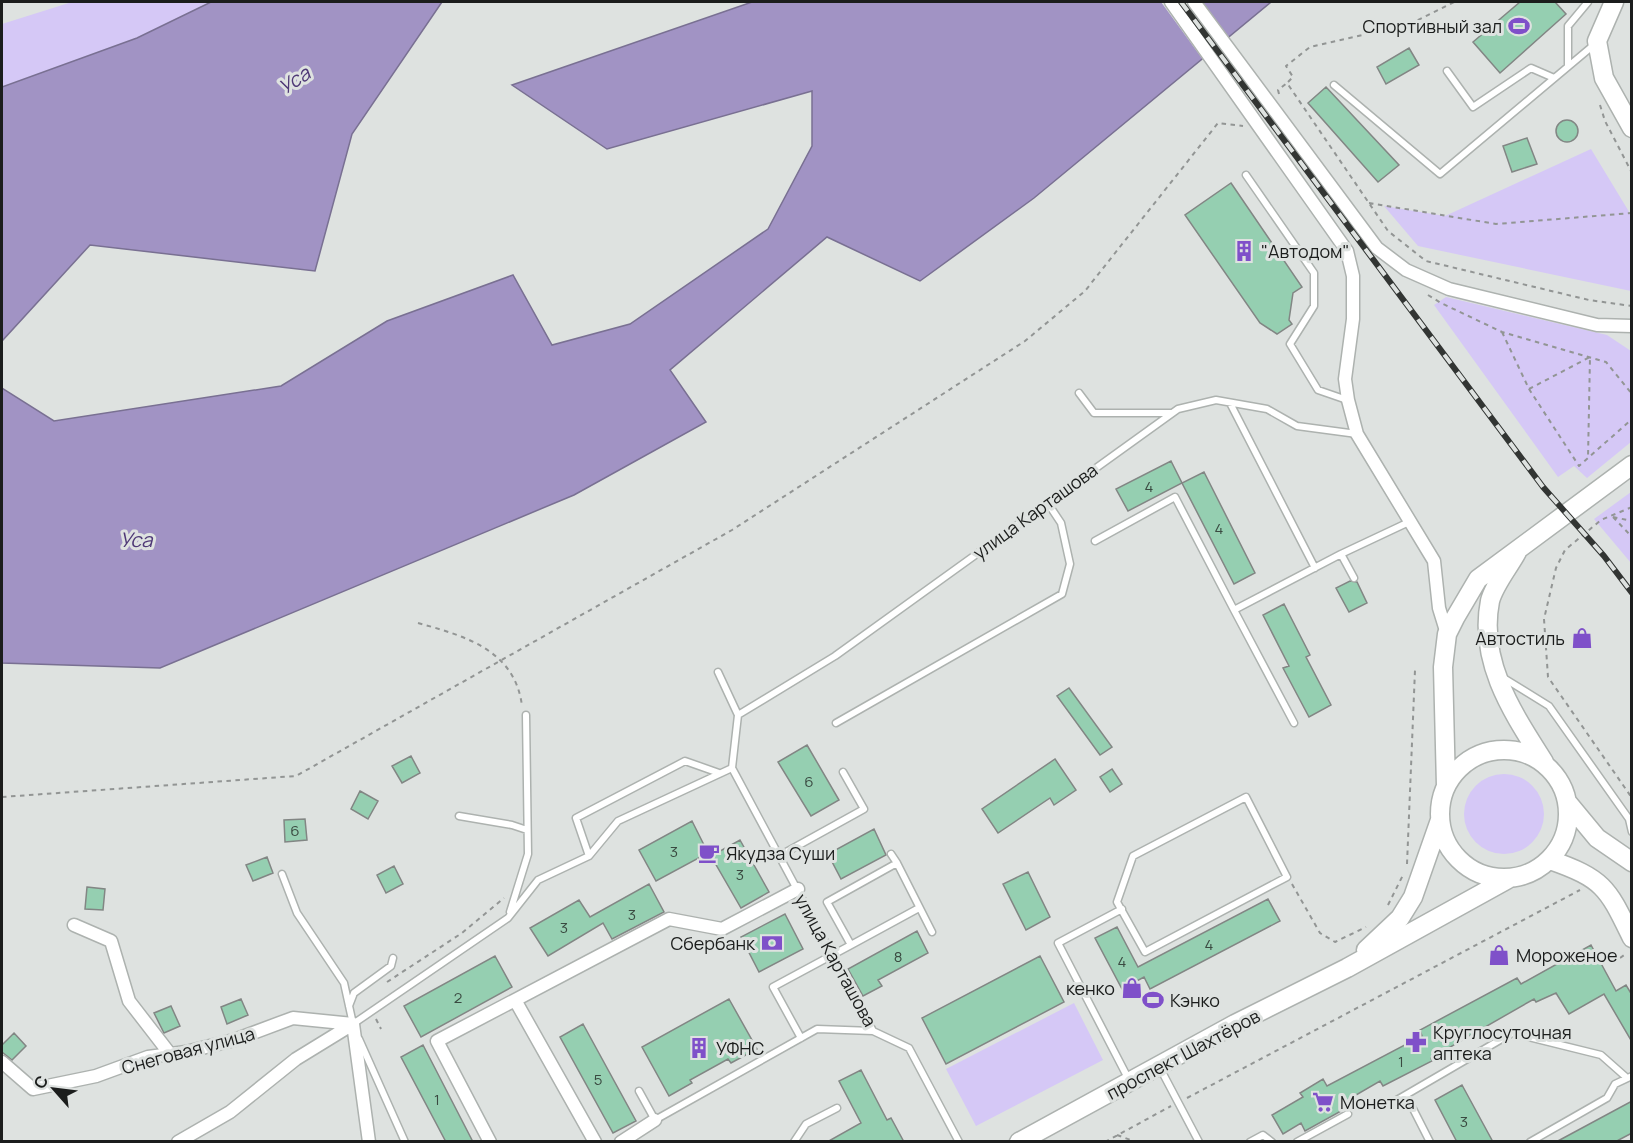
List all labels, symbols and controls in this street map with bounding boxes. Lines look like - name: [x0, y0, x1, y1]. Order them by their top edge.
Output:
- place label: Спортивный зал: [1363, 14, 1502, 38]
- sports icon: Спортивный зал: [1507, 14, 1531, 38]
- water label: Уса: [273, 59, 316, 100]
- building icon: "Автодом": [1232, 239, 1256, 263]
- place label: "Автодом": [1261, 239, 1350, 263]
- street label: улица Карташова: [968, 458, 1102, 564]
- house number: 4: [1145, 476, 1154, 497]
- house number: 4: [1215, 518, 1224, 539]
- water label: Уса: [120, 526, 153, 553]
- place label: Автостиль: [1475, 626, 1565, 650]
- shop icon: Автостиль: [1570, 626, 1594, 650]
- house number: 6: [804, 771, 814, 792]
- house number: 6: [290, 820, 300, 841]
- house number: 3: [670, 841, 678, 862]
- cafe icon: Якудза Суши: [697, 841, 721, 865]
- place label: Якудза Суши: [726, 841, 835, 865]
- house number: 3: [736, 864, 744, 885]
- street label: улица Карташова: [790, 889, 882, 1031]
- house number: 3: [628, 904, 636, 925]
- house number: 3: [560, 917, 568, 938]
- place label: Сбербанк: [670, 931, 756, 955]
- bank icon: Сбербанк: [760, 931, 784, 955]
- house number: 4: [1205, 934, 1214, 955]
- shop icon: Мороженое: [1487, 943, 1511, 967]
- place label: Мороженое: [1516, 943, 1617, 967]
- house number: 8: [894, 946, 902, 967]
- house number: 4: [1118, 951, 1127, 972]
- place label: кенко: [1066, 976, 1115, 1000]
- shop icon: кенко: [1120, 976, 1144, 1000]
- house number: 2: [454, 987, 462, 1008]
- sports icon: Кэнко: [1141, 988, 1165, 1012]
- place label: Кэнко: [1170, 988, 1220, 1012]
- street label: проспект Шахтёров: [1102, 1003, 1264, 1105]
- place label: Круглосуточная аптека: [1433, 1020, 1572, 1065]
- street label: Снеговая улица: [119, 1021, 257, 1079]
- pharmacy icon: Круглосуточная аптека: [1404, 1030, 1428, 1054]
- building icon: УФНС: [687, 1036, 711, 1060]
- place label: УФНС: [716, 1036, 765, 1060]
- house number: 1: [1398, 1051, 1404, 1072]
- north arrow: [24, 1059, 84, 1119]
- house number: 5: [594, 1069, 602, 1090]
- text: С: [28, 1071, 53, 1092]
- house number: 1: [434, 1089, 440, 1110]
- supermarket icon: Монетка: [1311, 1090, 1335, 1114]
- place label: Монетка: [1340, 1090, 1415, 1114]
- house number: 3: [1460, 1111, 1468, 1132]

